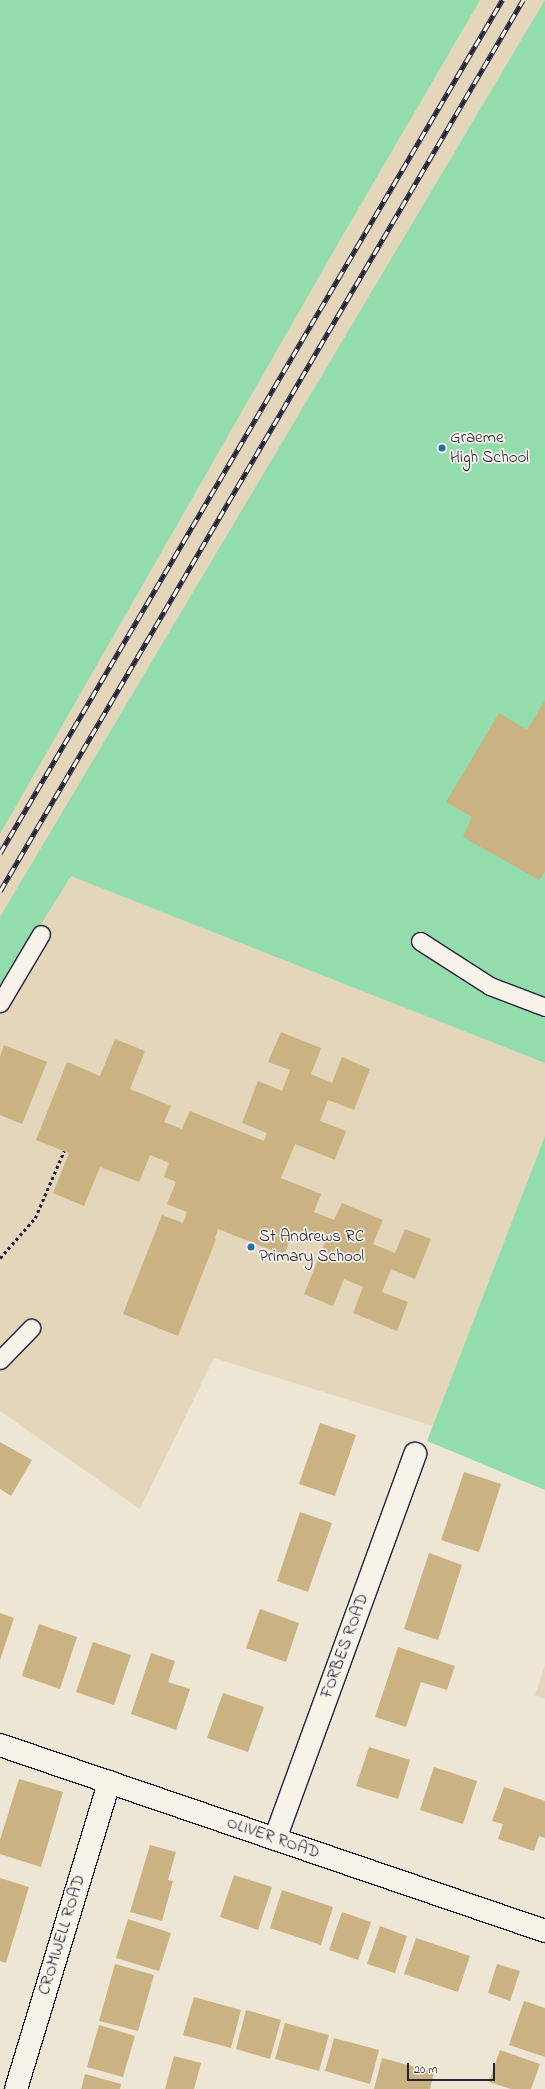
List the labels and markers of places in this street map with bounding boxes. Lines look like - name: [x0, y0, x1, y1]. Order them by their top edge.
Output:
- place label: Graeme High School: [450, 428, 529, 468]
- marker: Graeme High School: [437, 443, 447, 453]
- place label: St Andrews RC Primary School: [259, 1227, 364, 1267]
- marker: St Andrews RC Primary School: [246, 1242, 256, 1252]

